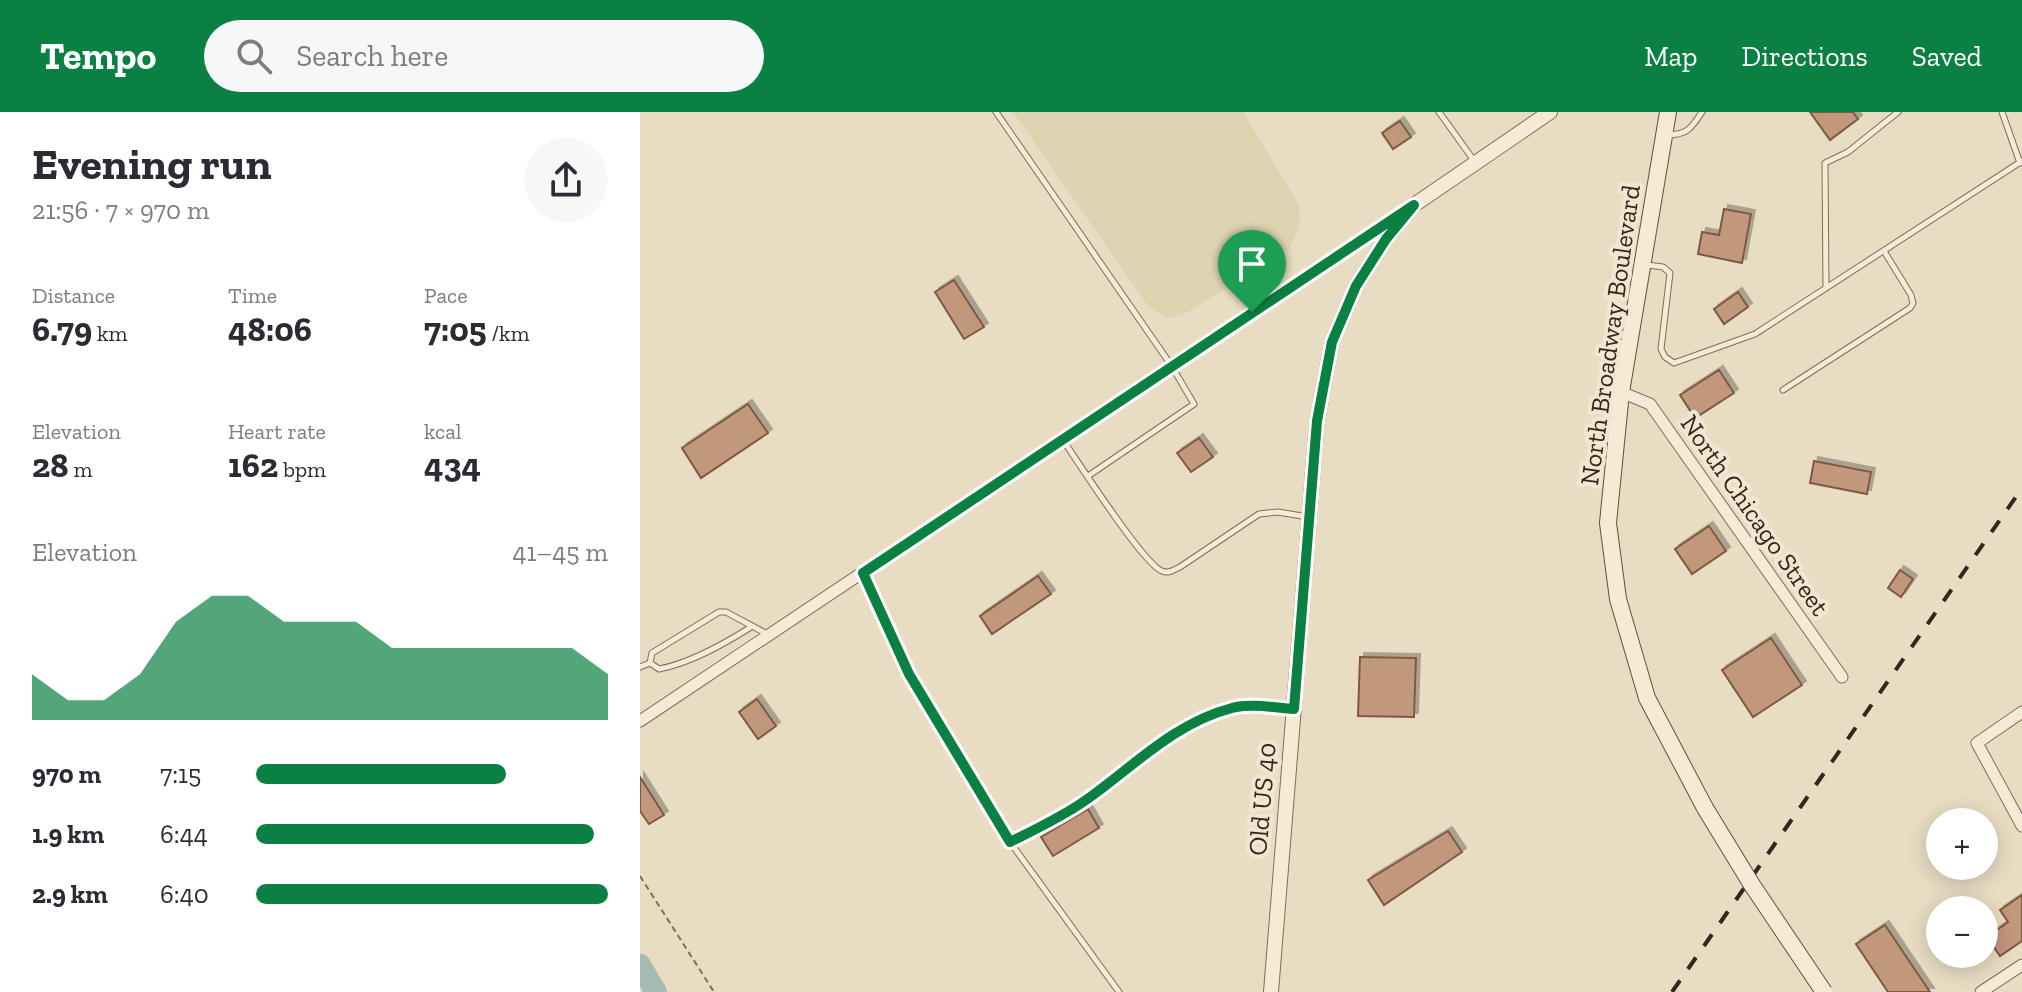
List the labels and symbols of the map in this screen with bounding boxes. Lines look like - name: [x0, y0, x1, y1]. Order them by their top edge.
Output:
- street label: North Broadway Boulevard: [1573, 183, 1647, 487]
- pin: [1218, 230, 1286, 312]
- street label: North Chicago Street: [1674, 408, 1837, 622]
- street label: Old US 40: [1241, 741, 1283, 857]

